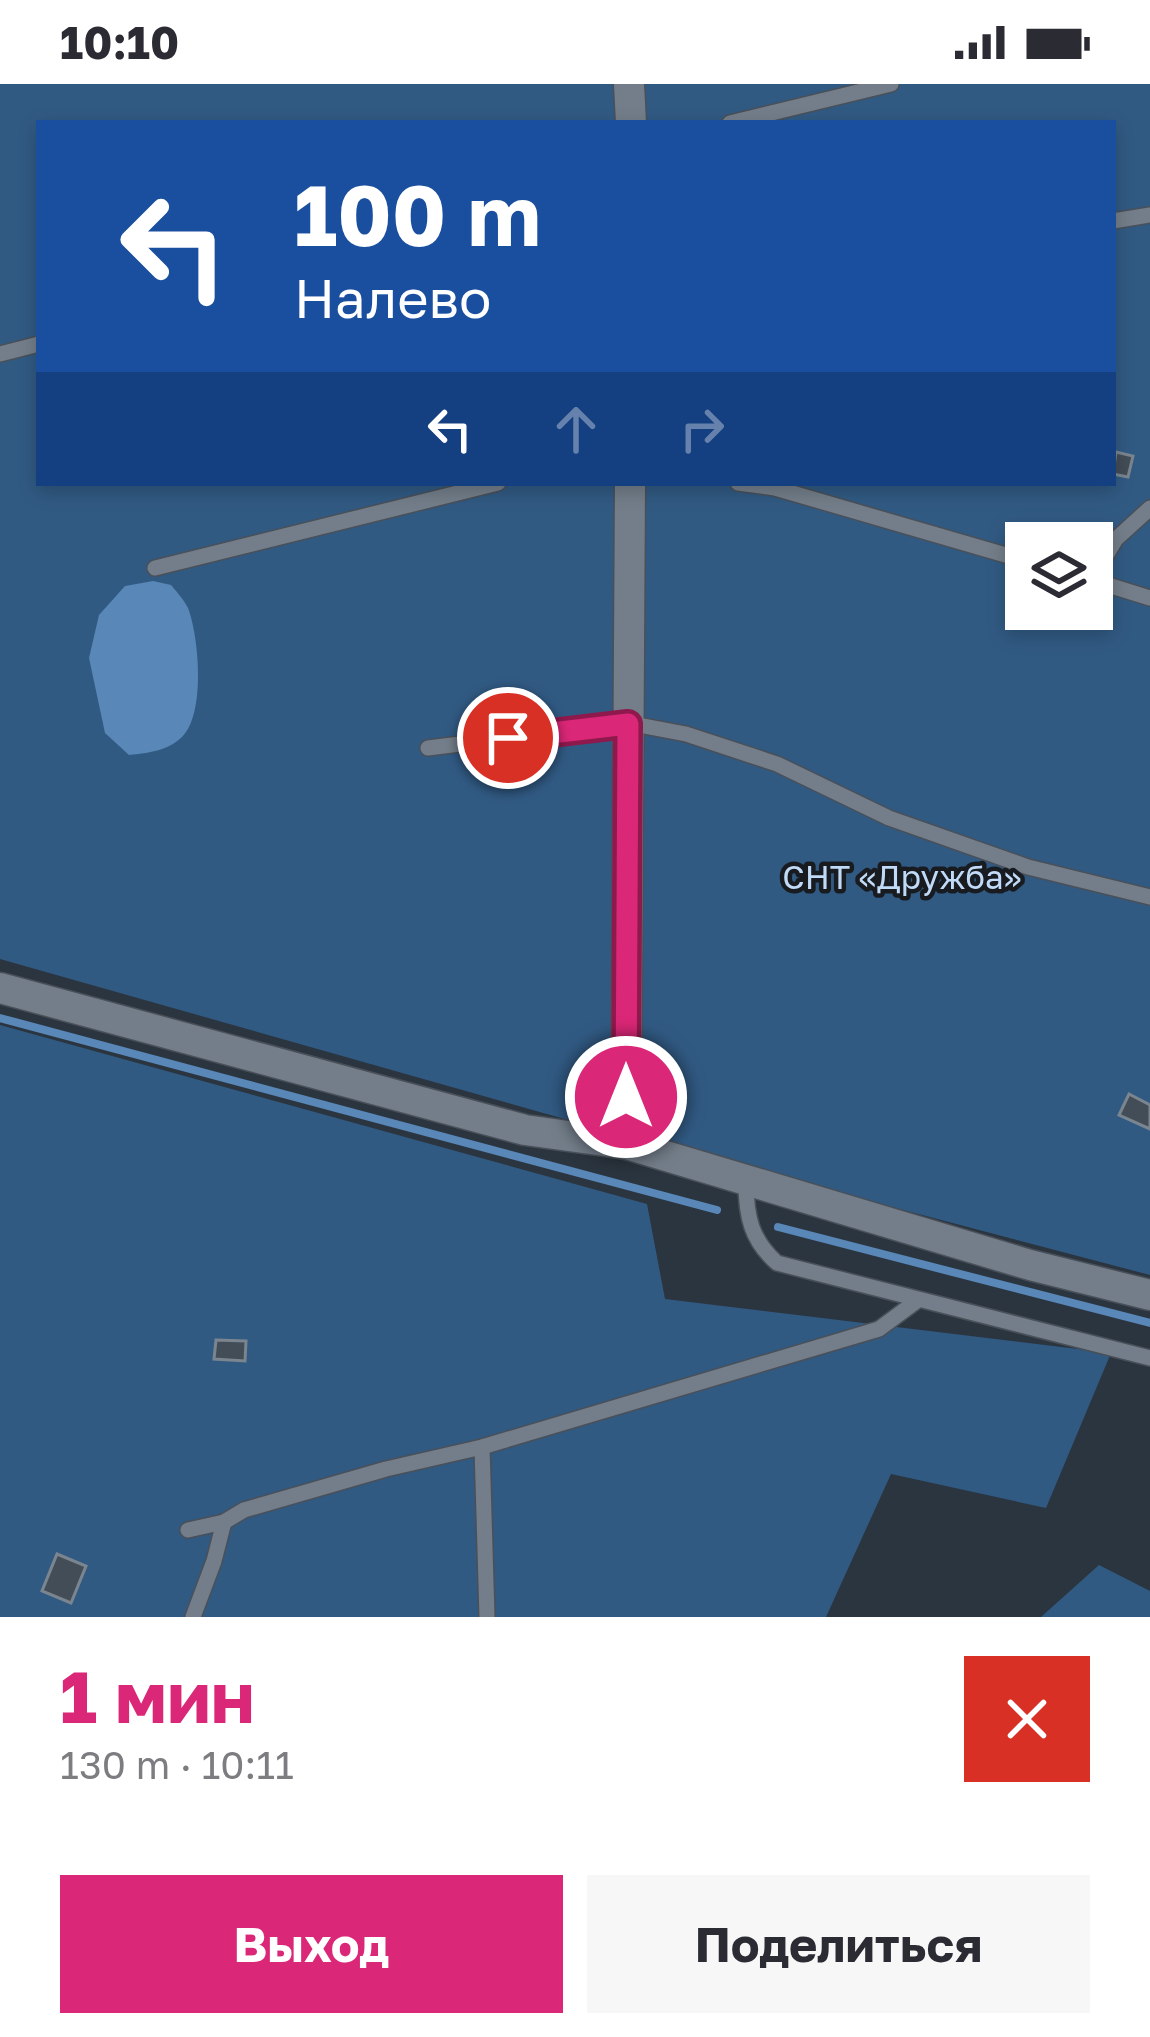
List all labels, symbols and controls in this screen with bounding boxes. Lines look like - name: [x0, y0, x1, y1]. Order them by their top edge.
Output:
- text: 10:10: [60, 15, 179, 69]
- text: 100 m: [294, 164, 541, 264]
- icon: left: [96, 168, 252, 324]
- text: Налево: [294, 265, 491, 330]
- icon: left: [417, 396, 483, 462]
- icon: ahead: [543, 396, 609, 462]
- icon: right: [669, 396, 735, 462]
- map controls: [1005, 522, 1113, 630]
- button: layers: [1005, 522, 1113, 630]
- pin: [457, 687, 559, 789]
- icon: arrive: [475, 705, 541, 771]
- park label: СНТ «Дружба»: [782, 857, 1022, 896]
- position arrow: [563, 1034, 689, 1160]
- text: 1 мин: [60, 1652, 255, 1739]
- button: close: [964, 1656, 1090, 1782]
- text: 130 m · 10:11: [60, 1741, 294, 1788]
- button: Выход: [60, 1875, 563, 2013]
- button: Поделиться: [587, 1875, 1090, 2013]

